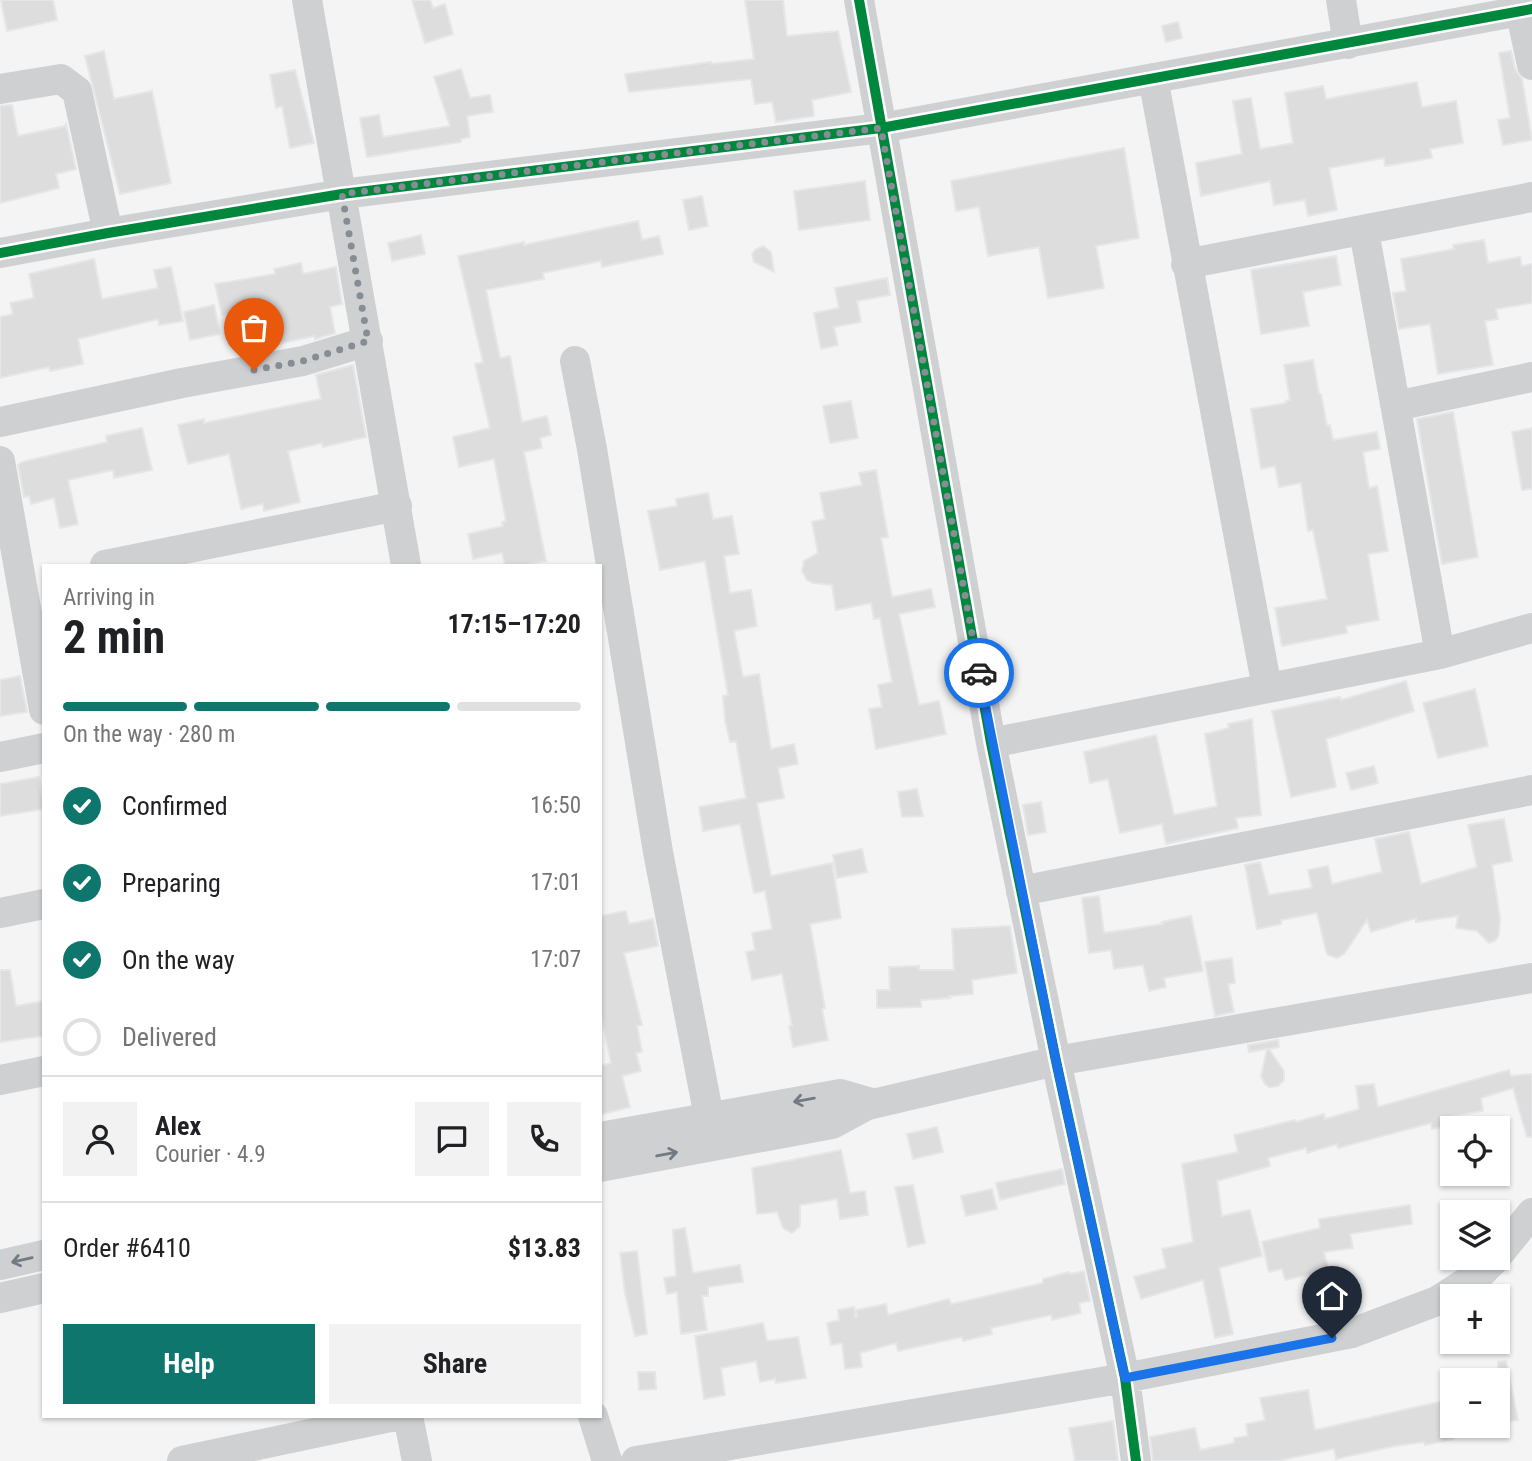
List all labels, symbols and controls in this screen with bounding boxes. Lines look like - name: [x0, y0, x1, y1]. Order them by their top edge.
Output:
- pin: [224, 298, 284, 370]
- icon: bag: [235, 309, 273, 347]
- text: Arriving in: [63, 584, 155, 611]
- text: 17:15–17:20: [447, 609, 581, 639]
- text: 2 min: [63, 610, 165, 664]
- courier: [944, 638, 1014, 708]
- icon: car: [960, 654, 998, 692]
- text: On the way · 280 m: [63, 721, 235, 748]
- icon: check: [63, 787, 101, 825]
- text: Confirmed: [122, 791, 228, 821]
- text: 16:50: [530, 792, 581, 819]
- icon: check: [63, 864, 101, 902]
- text: Preparing: [122, 868, 221, 898]
- text: 17:01: [530, 869, 581, 896]
- icon: check: [63, 941, 101, 979]
- text: On the way: [122, 945, 235, 975]
- text: 17:07: [530, 946, 581, 973]
- text: Delivered: [122, 1022, 217, 1052]
- one-way arrow: [793, 1094, 816, 1107]
- button: person: [63, 1102, 137, 1176]
- button: chat: [415, 1102, 489, 1176]
- button: phone: [507, 1102, 581, 1176]
- text: Alex: [155, 1111, 201, 1141]
- map controls: [1440, 1116, 1510, 1438]
- button: locate: [1440, 1116, 1510, 1186]
- text: Courier · 4.9: [155, 1141, 266, 1168]
- one-way arrow: [655, 1147, 678, 1161]
- button: layers: [1440, 1200, 1510, 1270]
- text: Order #6410: [63, 1233, 191, 1263]
- text: $13.83: [508, 1233, 581, 1263]
- one-way arrow: [11, 1254, 34, 1267]
- pin: [1302, 1266, 1362, 1338]
- icon: home: [1313, 1277, 1351, 1315]
- button: +: [1440, 1284, 1510, 1354]
- button: Help: [63, 1324, 315, 1404]
- button: Share: [329, 1324, 581, 1404]
- button: −: [1440, 1368, 1510, 1438]

